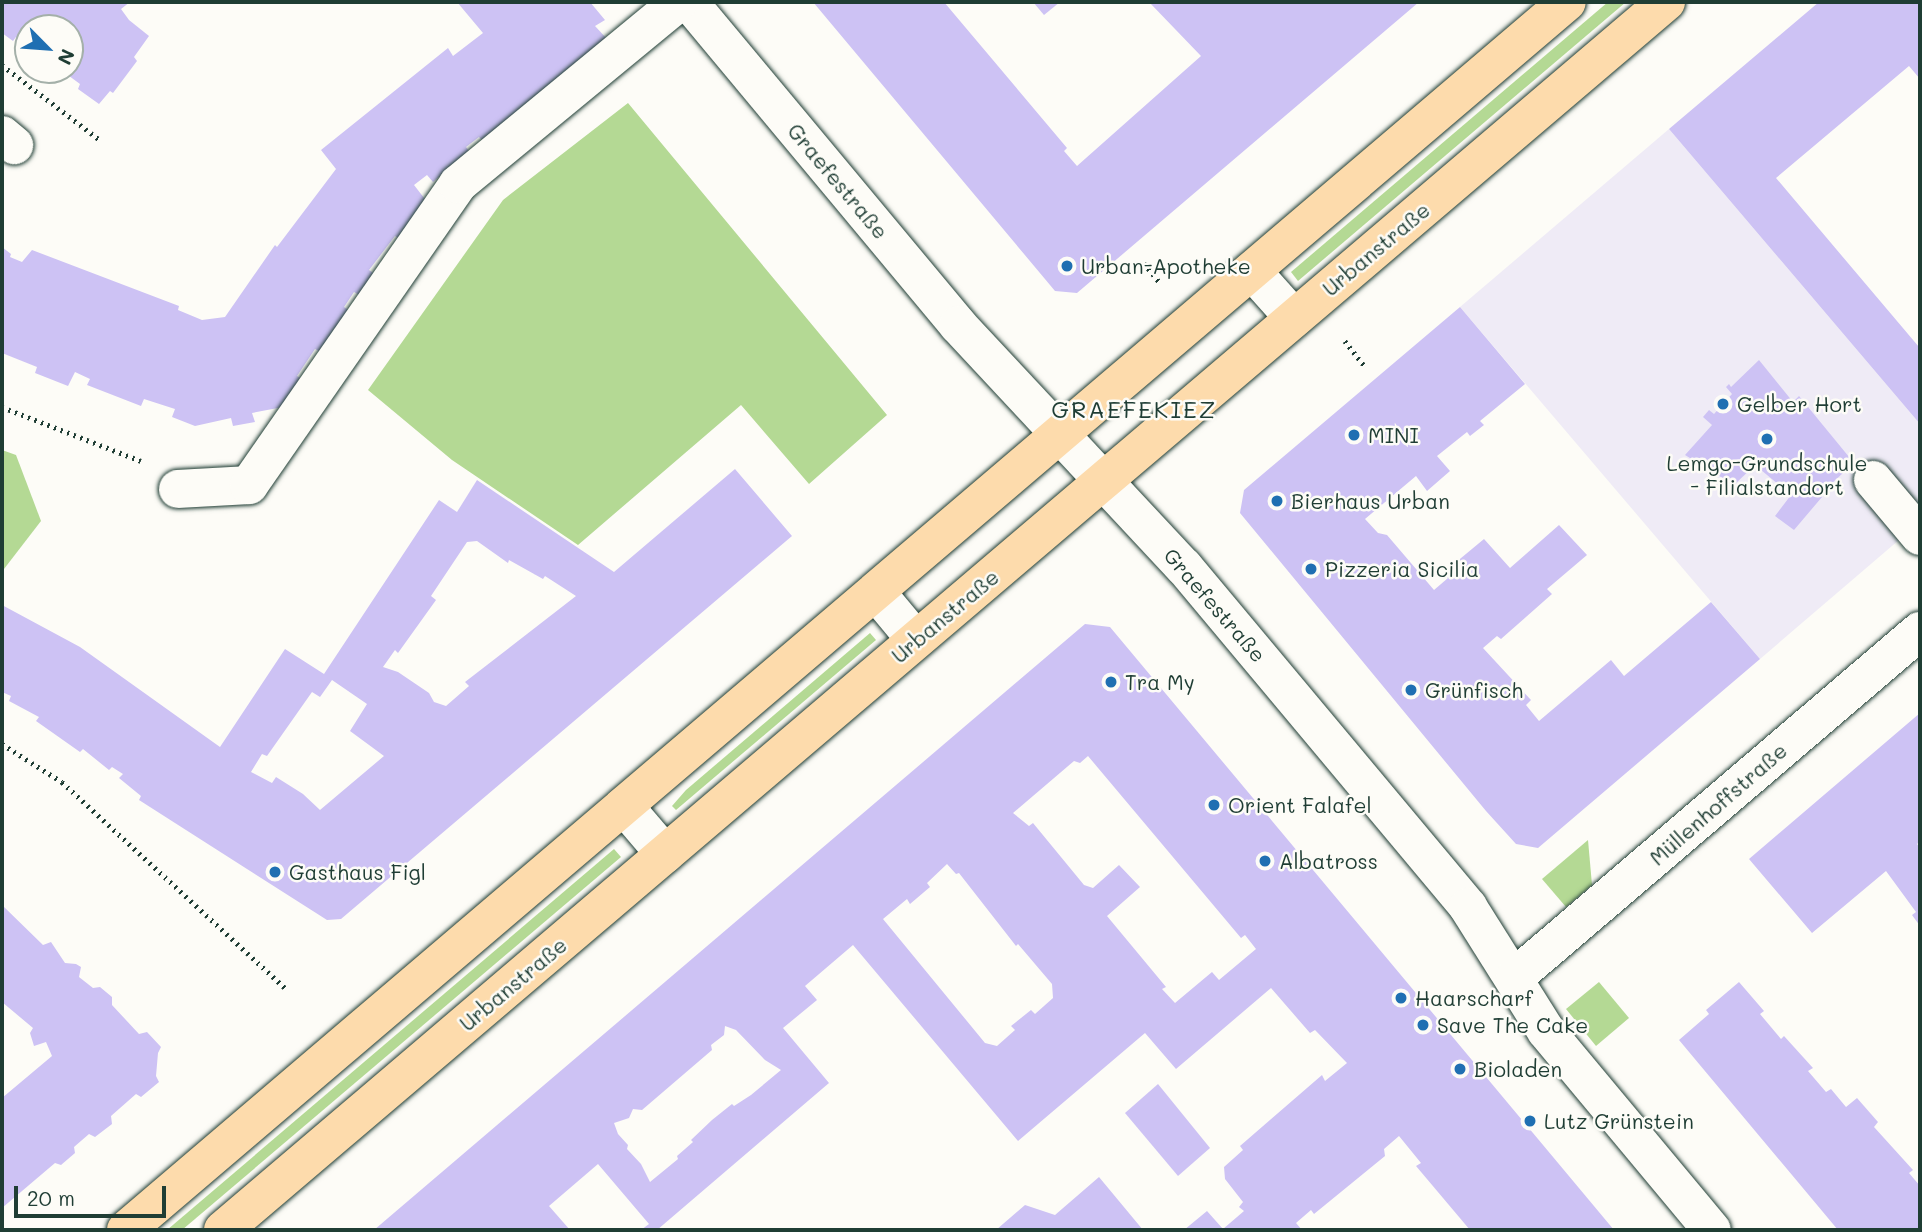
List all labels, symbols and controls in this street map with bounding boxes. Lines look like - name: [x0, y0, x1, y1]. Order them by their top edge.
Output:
- north arrow: [14, 14, 84, 84]
- text: N: [52, 45, 81, 69]
- street label: Graefestraße: [782, 118, 894, 244]
- street label: Urbanstraße: [1317, 197, 1435, 301]
- place label: Urban-Apotheke: [1081, 253, 1251, 279]
- marker: Urban-Apotheke: [1059, 258, 1075, 274]
- place label: Gelber Hort: [1737, 391, 1862, 417]
- district label: GRAEFEKIEZ: [1052, 395, 1216, 423]
- marker: Gelber Hort: [1715, 396, 1731, 412]
- place label: MINI: [1368, 422, 1419, 448]
- marker: MINI: [1346, 427, 1362, 443]
- marker: Lemgo-Grundschule - Filialstandort: [1759, 431, 1775, 447]
- place label: Lemgo-Grundschule - Filialstandort: [1667, 450, 1867, 500]
- place label: Bierhaus Urban: [1291, 488, 1450, 514]
- marker: Bierhaus Urban: [1269, 493, 1285, 509]
- street label: Graefestraße: [1159, 543, 1271, 667]
- place label: Pizzeria Sicilia: [1325, 556, 1479, 582]
- marker: Pizzeria Sicilia: [1303, 561, 1319, 577]
- street label: Urbanstraße: [886, 564, 1004, 668]
- place label: Tra My: [1125, 669, 1195, 695]
- marker: Tra My: [1103, 674, 1119, 690]
- place label: Grünfisch: [1425, 677, 1523, 703]
- marker: Grünfisch: [1403, 682, 1419, 698]
- street label: Müllenhoffstraße: [1644, 738, 1792, 870]
- place label: Orient Falafel: [1228, 792, 1372, 818]
- marker: Orient Falafel: [1206, 797, 1222, 813]
- place label: Albatross: [1279, 848, 1378, 874]
- marker: Albatross: [1257, 853, 1273, 869]
- place label: Gasthaus Figl: [289, 859, 426, 885]
- marker: Gasthaus Figl: [267, 864, 283, 880]
- street label: Urbanstraße: [454, 932, 572, 1036]
- place label: Haarscharf: [1415, 985, 1533, 1011]
- marker: Haarscharf: [1393, 990, 1409, 1006]
- place label: Save The Cake: [1437, 1012, 1588, 1038]
- marker: Save The Cake: [1415, 1017, 1431, 1033]
- place label: Bioladen: [1474, 1056, 1562, 1082]
- marker: Bioladen: [1452, 1061, 1468, 1077]
- place label: Lutz Grünstein: [1544, 1108, 1694, 1134]
- marker: Lutz Grünstein: [1522, 1113, 1538, 1129]
- scale bar: [18, 1172, 170, 1216]
- text: 20 m: [27, 1184, 75, 1211]

